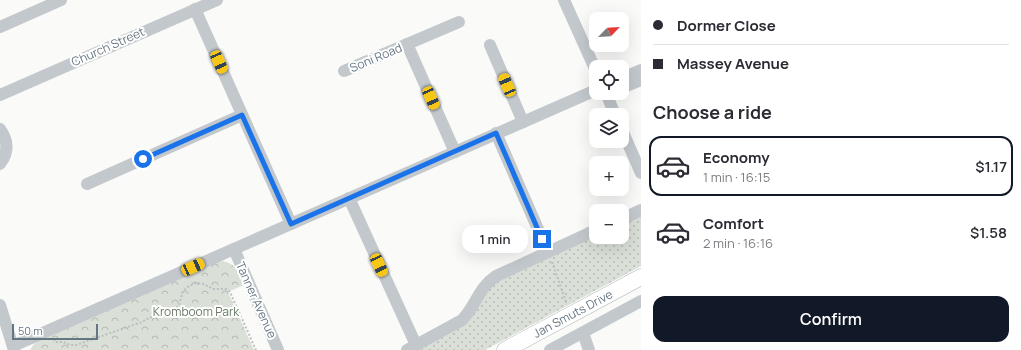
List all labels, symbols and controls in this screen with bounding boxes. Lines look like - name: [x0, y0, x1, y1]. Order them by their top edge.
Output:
- north arrow: [589, 12, 629, 52]
- map controls: [589, 12, 629, 244]
- text: Dormer Close: [677, 15, 776, 36]
- street label: Church Street: [68, 23, 147, 70]
- street label: Soni Road: [347, 39, 405, 76]
- car: [209, 49, 229, 75]
- text: Massey Avenue: [677, 53, 789, 74]
- button: locate: [589, 60, 629, 100]
- car: [497, 72, 517, 98]
- car: [421, 85, 441, 111]
- text: Choose a ride: [653, 100, 772, 124]
- button: layers: [589, 108, 629, 148]
- text: Economy: [703, 147, 770, 168]
- icon: car: [655, 148, 691, 184]
- route start: [134, 150, 152, 168]
- button: +: [589, 156, 629, 196]
- text: $1.17: [975, 156, 1007, 177]
- text: 1 min · 16:15: [703, 168, 770, 186]
- button: −: [589, 204, 629, 244]
- text: Comfort: [703, 213, 764, 234]
- icon: car: [655, 214, 691, 250]
- text: $1.58: [970, 222, 1007, 243]
- callout: 1 min: [462, 225, 528, 253]
- text: 1 min: [480, 230, 511, 248]
- route end: [533, 230, 551, 248]
- text: 2 min · 16:16: [703, 234, 773, 252]
- car: [368, 252, 390, 278]
- car: [180, 257, 206, 277]
- street label: Tanner Avenue: [232, 259, 281, 341]
- street label: Jan Smuts Drive: [530, 285, 616, 342]
- button: Confirm: [653, 296, 1009, 342]
- park label: Kromboom Park: [153, 303, 240, 320]
- scale bar: [12, 322, 98, 341]
- text: 50 m: [18, 323, 43, 338]

